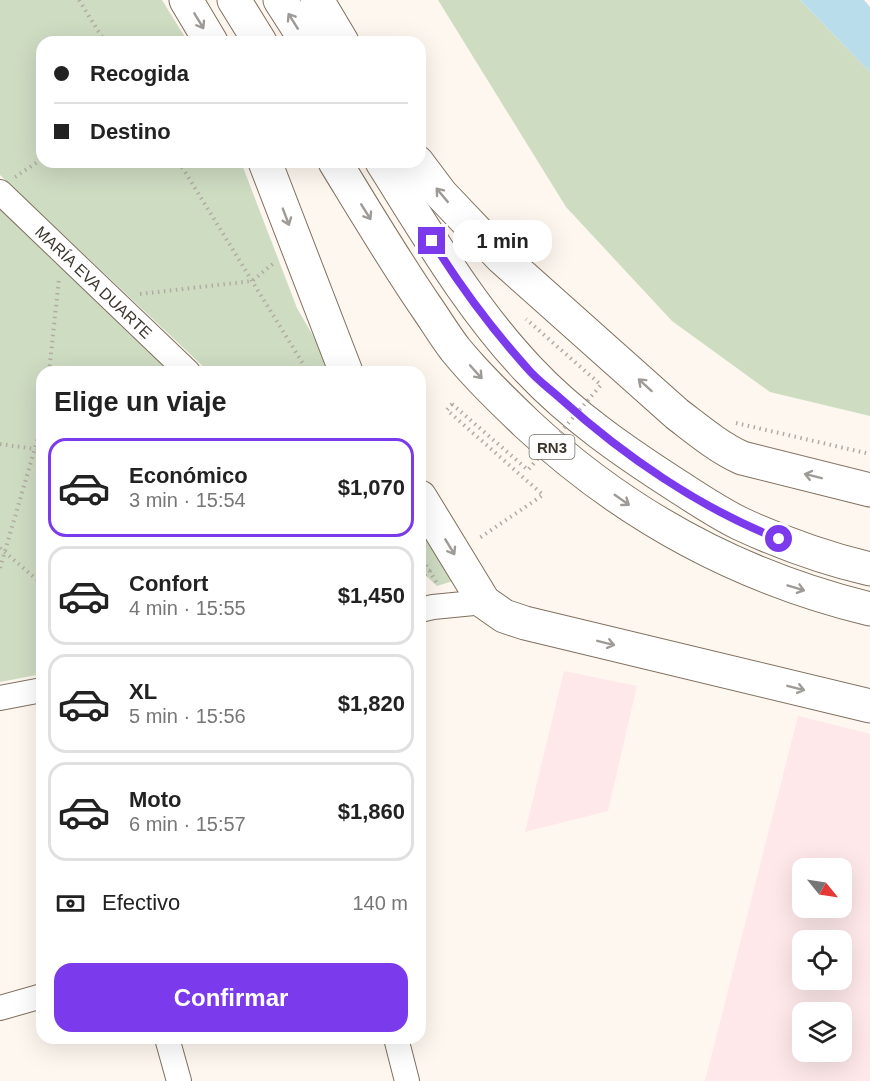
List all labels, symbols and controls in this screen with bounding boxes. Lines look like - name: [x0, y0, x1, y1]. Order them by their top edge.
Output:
- one-way arrow: [193, 12, 205, 29]
- one-way arrow: [287, 13, 299, 30]
- text: Recogida: [90, 61, 189, 86]
- text: Destino: [90, 119, 171, 144]
- one-way arrow: [436, 187, 449, 203]
- one-way arrow: [360, 203, 372, 220]
- one-way arrow: [281, 207, 292, 225]
- callout: 1 min: [453, 220, 552, 262]
- street label: MARÍA EVA DUARTE: [32, 222, 155, 341]
- route end: [418, 227, 445, 254]
- text: 1 min: [476, 230, 529, 252]
- one-way arrow: [469, 364, 483, 379]
- one-way arrow: [638, 378, 653, 392]
- text: Elige un viaje: [54, 387, 227, 417]
- road number: RN3: [530, 435, 574, 459]
- icon: car: [57, 461, 111, 515]
- text: Económico: [129, 463, 248, 488]
- one-way arrow: [804, 470, 823, 481]
- text: $1,070: [338, 475, 405, 500]
- text: 3 min · 15:54: [129, 489, 246, 511]
- one-way arrow: [614, 494, 630, 506]
- route start: [765, 525, 792, 552]
- one-way arrow: [445, 538, 457, 555]
- icon: car: [57, 569, 111, 623]
- text: Confort: [129, 571, 208, 596]
- text: $1,450: [338, 583, 405, 608]
- one-way arrow: [786, 583, 805, 594]
- text: 4 min · 15:55: [129, 597, 246, 619]
- one-way arrow: [597, 637, 616, 649]
- icon: car: [57, 677, 111, 731]
- text: XL: [129, 679, 157, 704]
- one-way arrow: [786, 683, 805, 695]
- text: $1,820: [338, 691, 405, 716]
- text: 5 min · 15:56: [129, 705, 246, 727]
- icon: car: [57, 785, 111, 839]
- text: Moto: [129, 787, 182, 812]
- text: $1,860: [338, 799, 405, 824]
- text: 6 min · 15:57: [129, 813, 246, 835]
- north arrow: [792, 858, 852, 918]
- map controls: [792, 858, 852, 1062]
- icon: cash: [54, 887, 87, 920]
- text: Efectivo: [102, 890, 180, 915]
- text: 140 m: [352, 892, 408, 914]
- button: locate: [792, 930, 852, 990]
- button: Confirmar: [54, 963, 408, 1032]
- button: layers: [792, 1002, 852, 1062]

